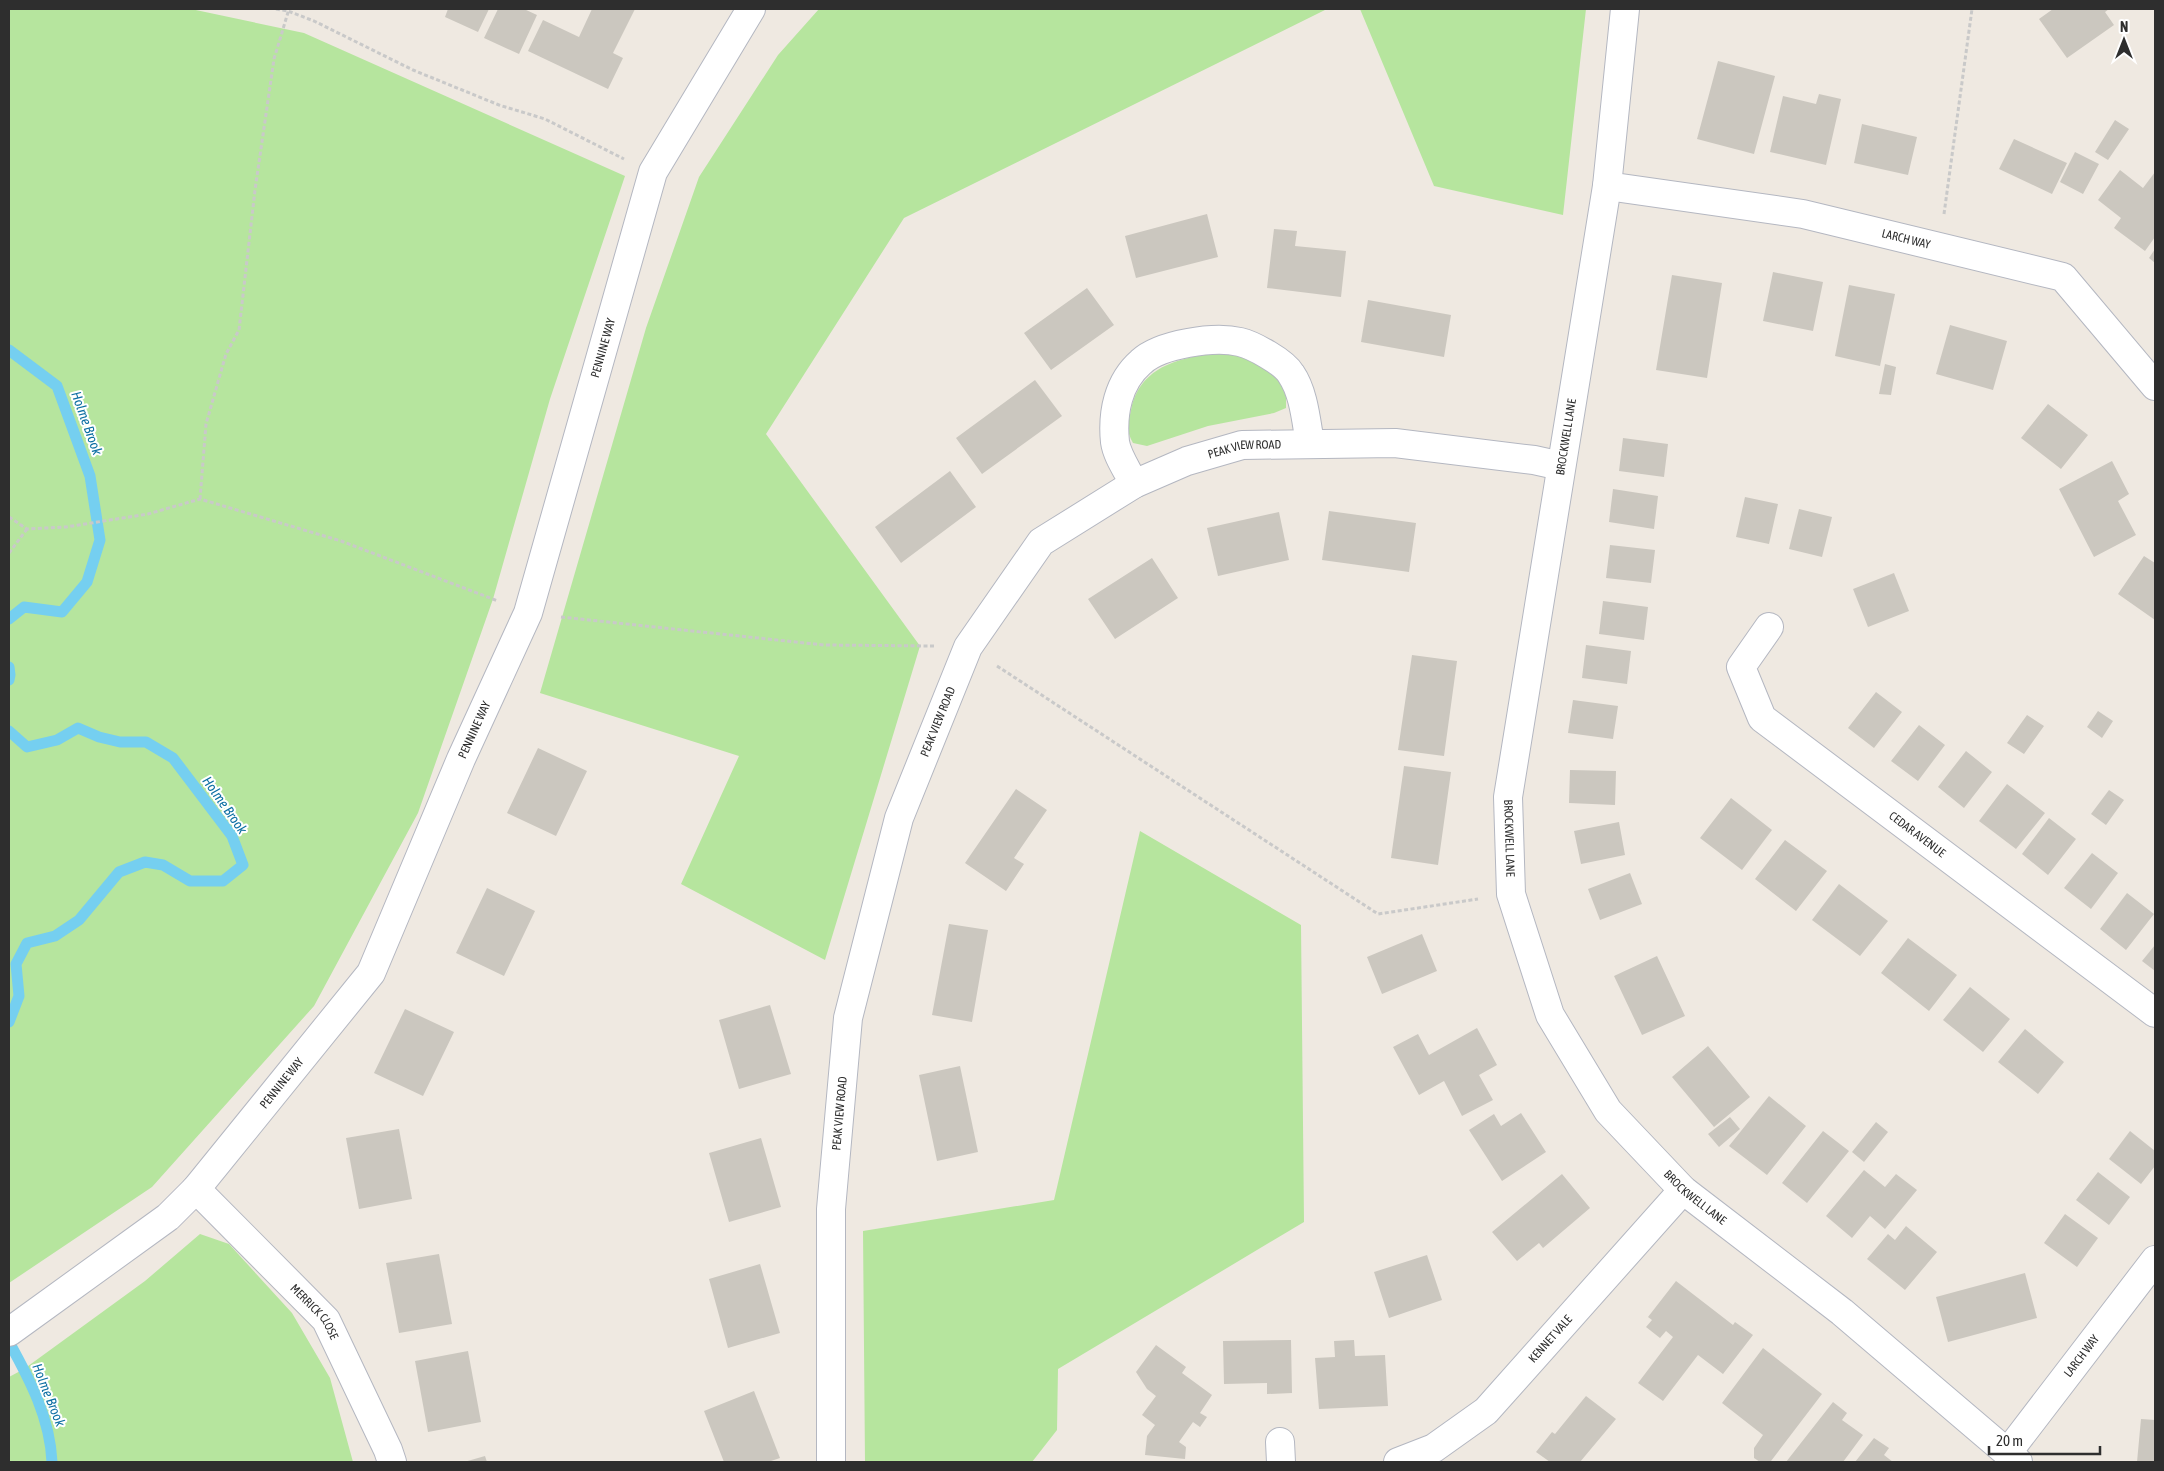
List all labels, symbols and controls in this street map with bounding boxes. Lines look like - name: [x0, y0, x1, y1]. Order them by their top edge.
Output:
- north arrow: [2099, 15, 2149, 65]
- text: N: [2120, 19, 2128, 35]
- street label: LARCH WAY: [1880, 226, 1932, 252]
- street label: PENNINE WAY: [588, 316, 618, 379]
- water label: Holme Brook: [68, 389, 106, 458]
- street label: BROCKWELL LANE: [1553, 398, 1579, 476]
- street label: PEAK VIEW ROAD: [1206, 437, 1281, 462]
- street label: PEAK VIEW ROAD: [917, 684, 958, 759]
- street label: PENNINE WAY: [455, 699, 494, 761]
- water label: Holme Brook: [199, 773, 251, 837]
- street label: BROCKWELL LANE: [1501, 799, 1517, 877]
- street label: CEDAR AVENUE: [1886, 809, 1948, 860]
- street label: PENNINE WAY: [257, 1054, 307, 1111]
- street label: PEAK VIEW ROAD: [829, 1075, 850, 1151]
- street label: BROCKWELL LANE: [1661, 1167, 1729, 1228]
- street label: MERRICK CLOSE: [287, 1281, 341, 1342]
- street label: KENNET VALE: [1526, 1312, 1575, 1365]
- street label: LARCH WAY: [2061, 1331, 2103, 1380]
- water label: Holme Brook: [29, 1361, 69, 1430]
- scale bar: [1989, 1424, 2100, 1456]
- text: 20 m: [1996, 1432, 2023, 1449]

